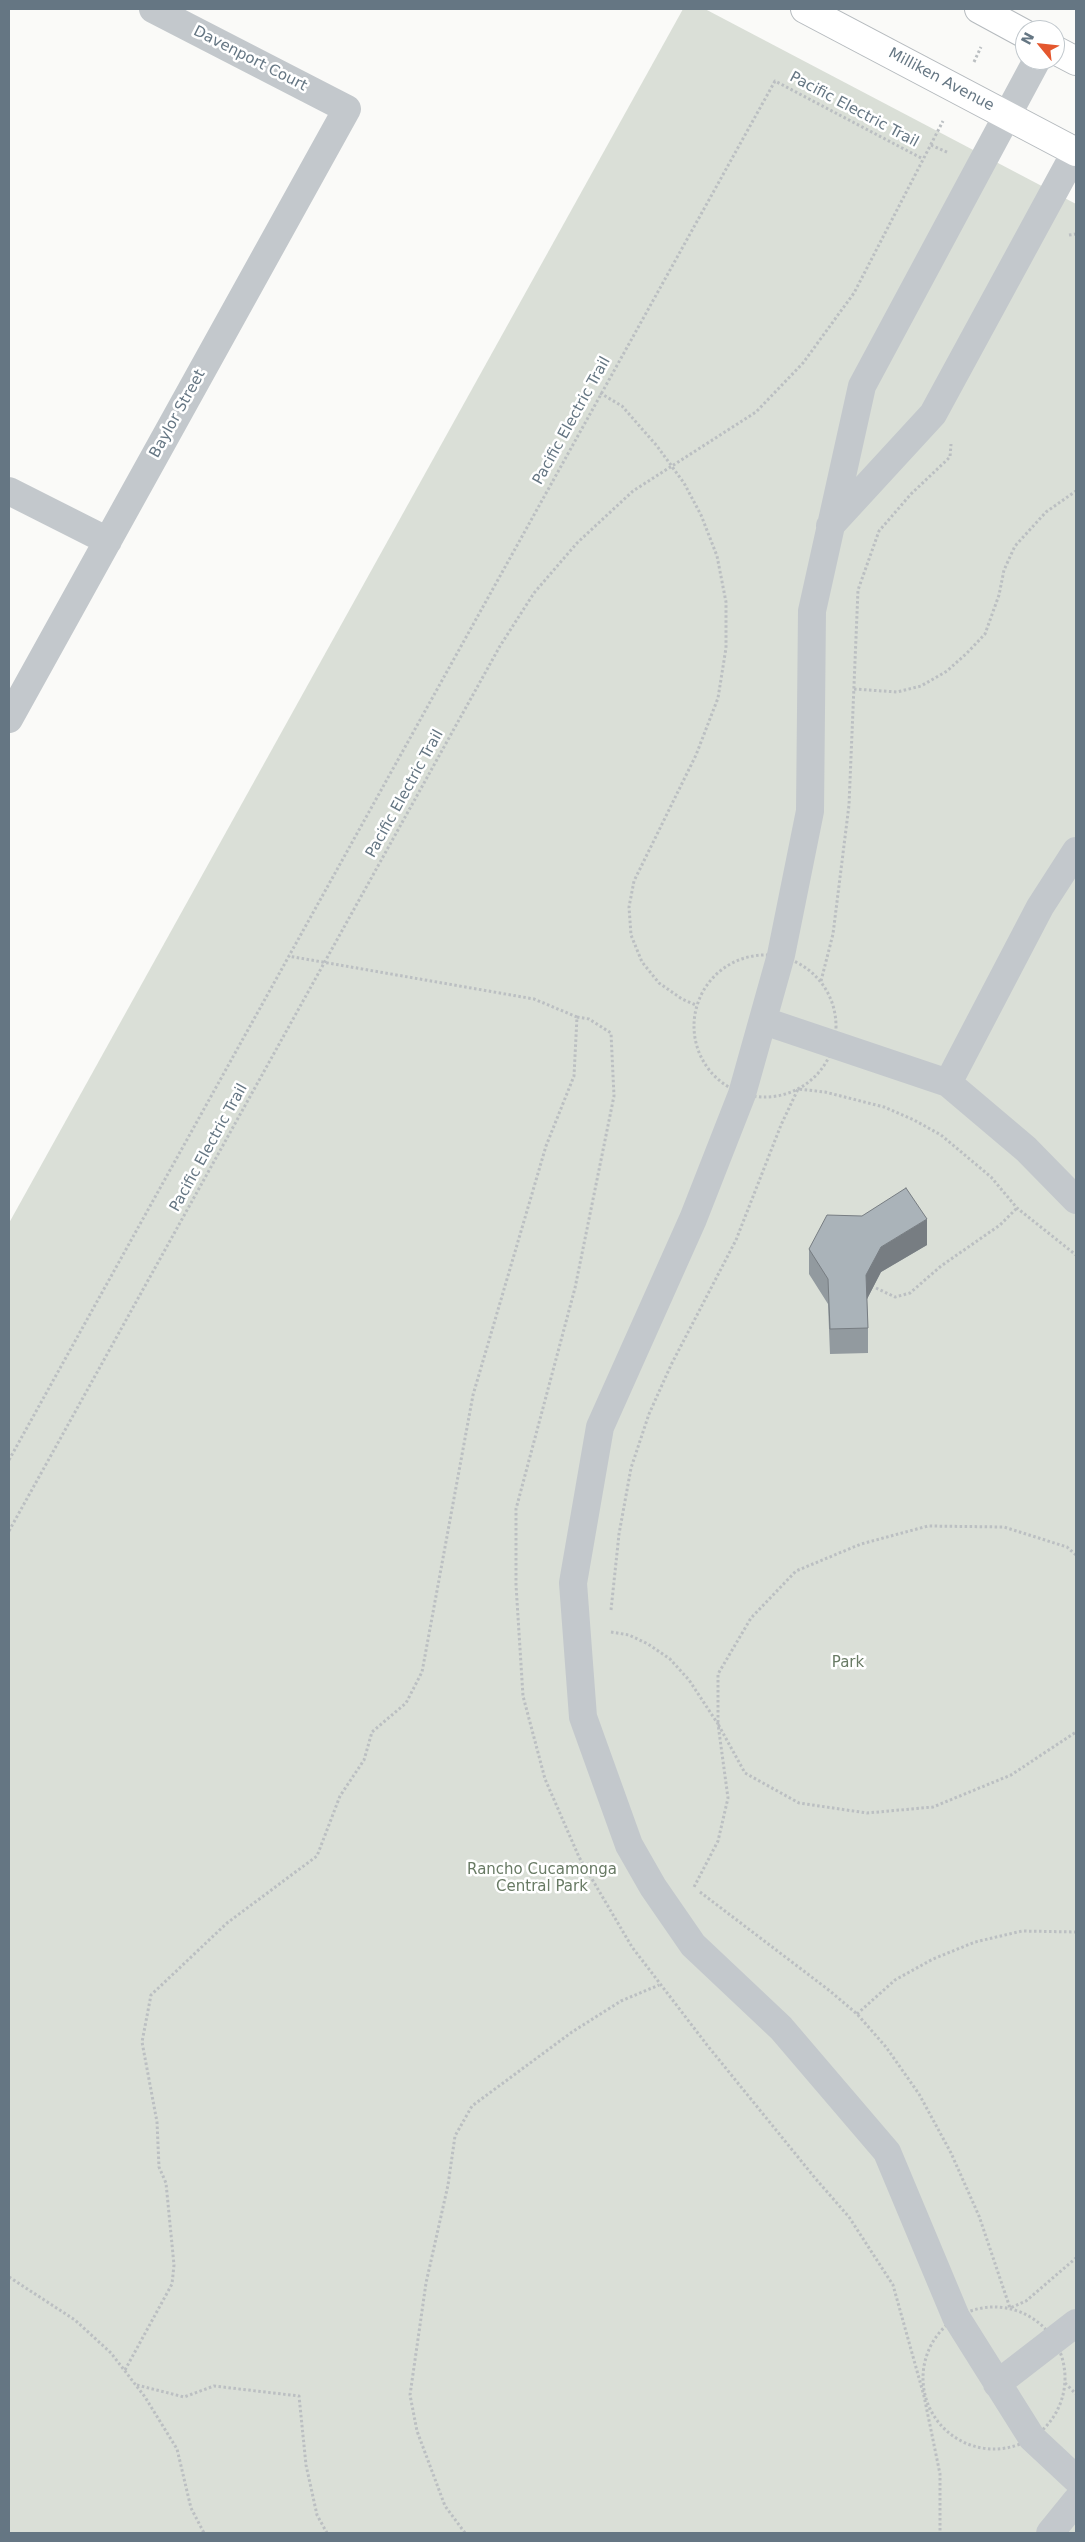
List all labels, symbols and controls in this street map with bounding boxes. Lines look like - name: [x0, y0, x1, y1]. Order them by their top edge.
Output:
- north arrow: [1015, 20, 1065, 70]
- street label: Davenport Court: [190, 23, 310, 95]
- text: N: [1018, 29, 1037, 47]
- street label: Milliken Avenue: [885, 45, 997, 115]
- street label: Pacific Electric Trail: [786, 68, 922, 152]
- street label: Pacific Electric Trail: [529, 354, 615, 488]
- street label: Baylor Street: [146, 367, 210, 461]
- street label: Pacific Electric Trail: [362, 727, 448, 861]
- street label: Pacific Electric Trail: [166, 1081, 252, 1215]
- park label: Park: [832, 1654, 864, 1672]
- park label: Rancho Cucamonga Central Park: [467, 1861, 617, 1896]

